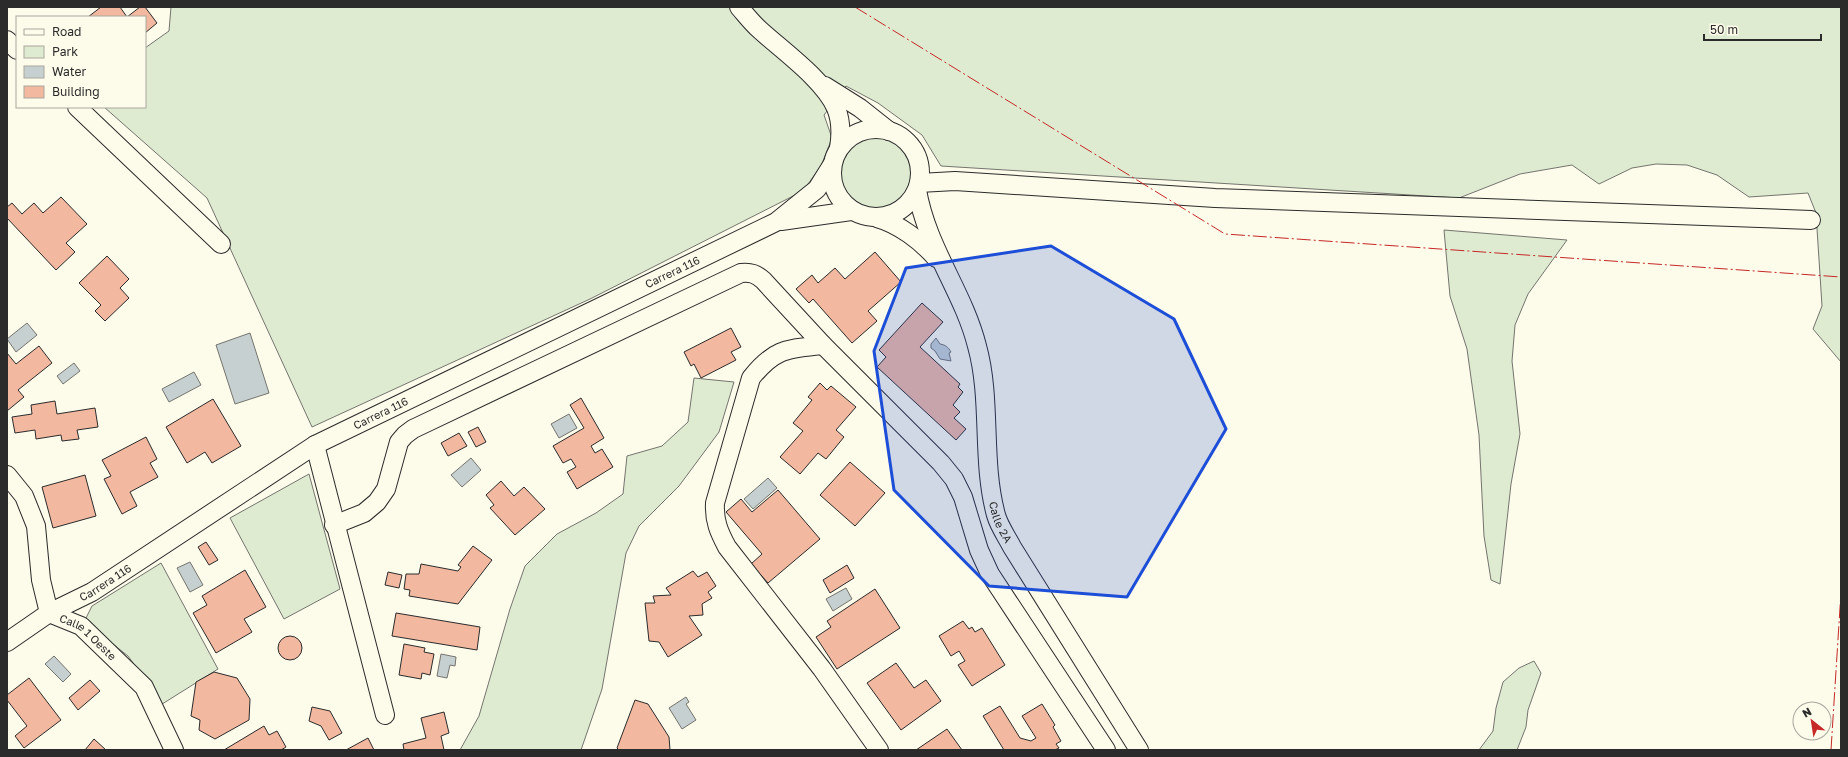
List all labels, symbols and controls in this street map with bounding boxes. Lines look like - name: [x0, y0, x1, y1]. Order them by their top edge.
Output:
- legend: [16, 16, 146, 108]
- scale bar: [1704, 16, 1821, 42]
- text: 50 m: [1710, 22, 1738, 37]
- text: Road: [52, 24, 81, 39]
- text: Park: [52, 44, 78, 59]
- text: Water: [52, 64, 86, 79]
- text: Building: [52, 84, 100, 99]
- street label: Carrera 116: [643, 253, 702, 290]
- street label: Carrera 116: [351, 394, 410, 431]
- street label: Calle 2A: [987, 500, 1016, 545]
- street label: Carrera 116: [77, 561, 134, 603]
- street label: Calle 1 Oeste: [58, 611, 119, 663]
- north arrow: [1792, 701, 1832, 741]
- text: N: [1800, 704, 1814, 720]

